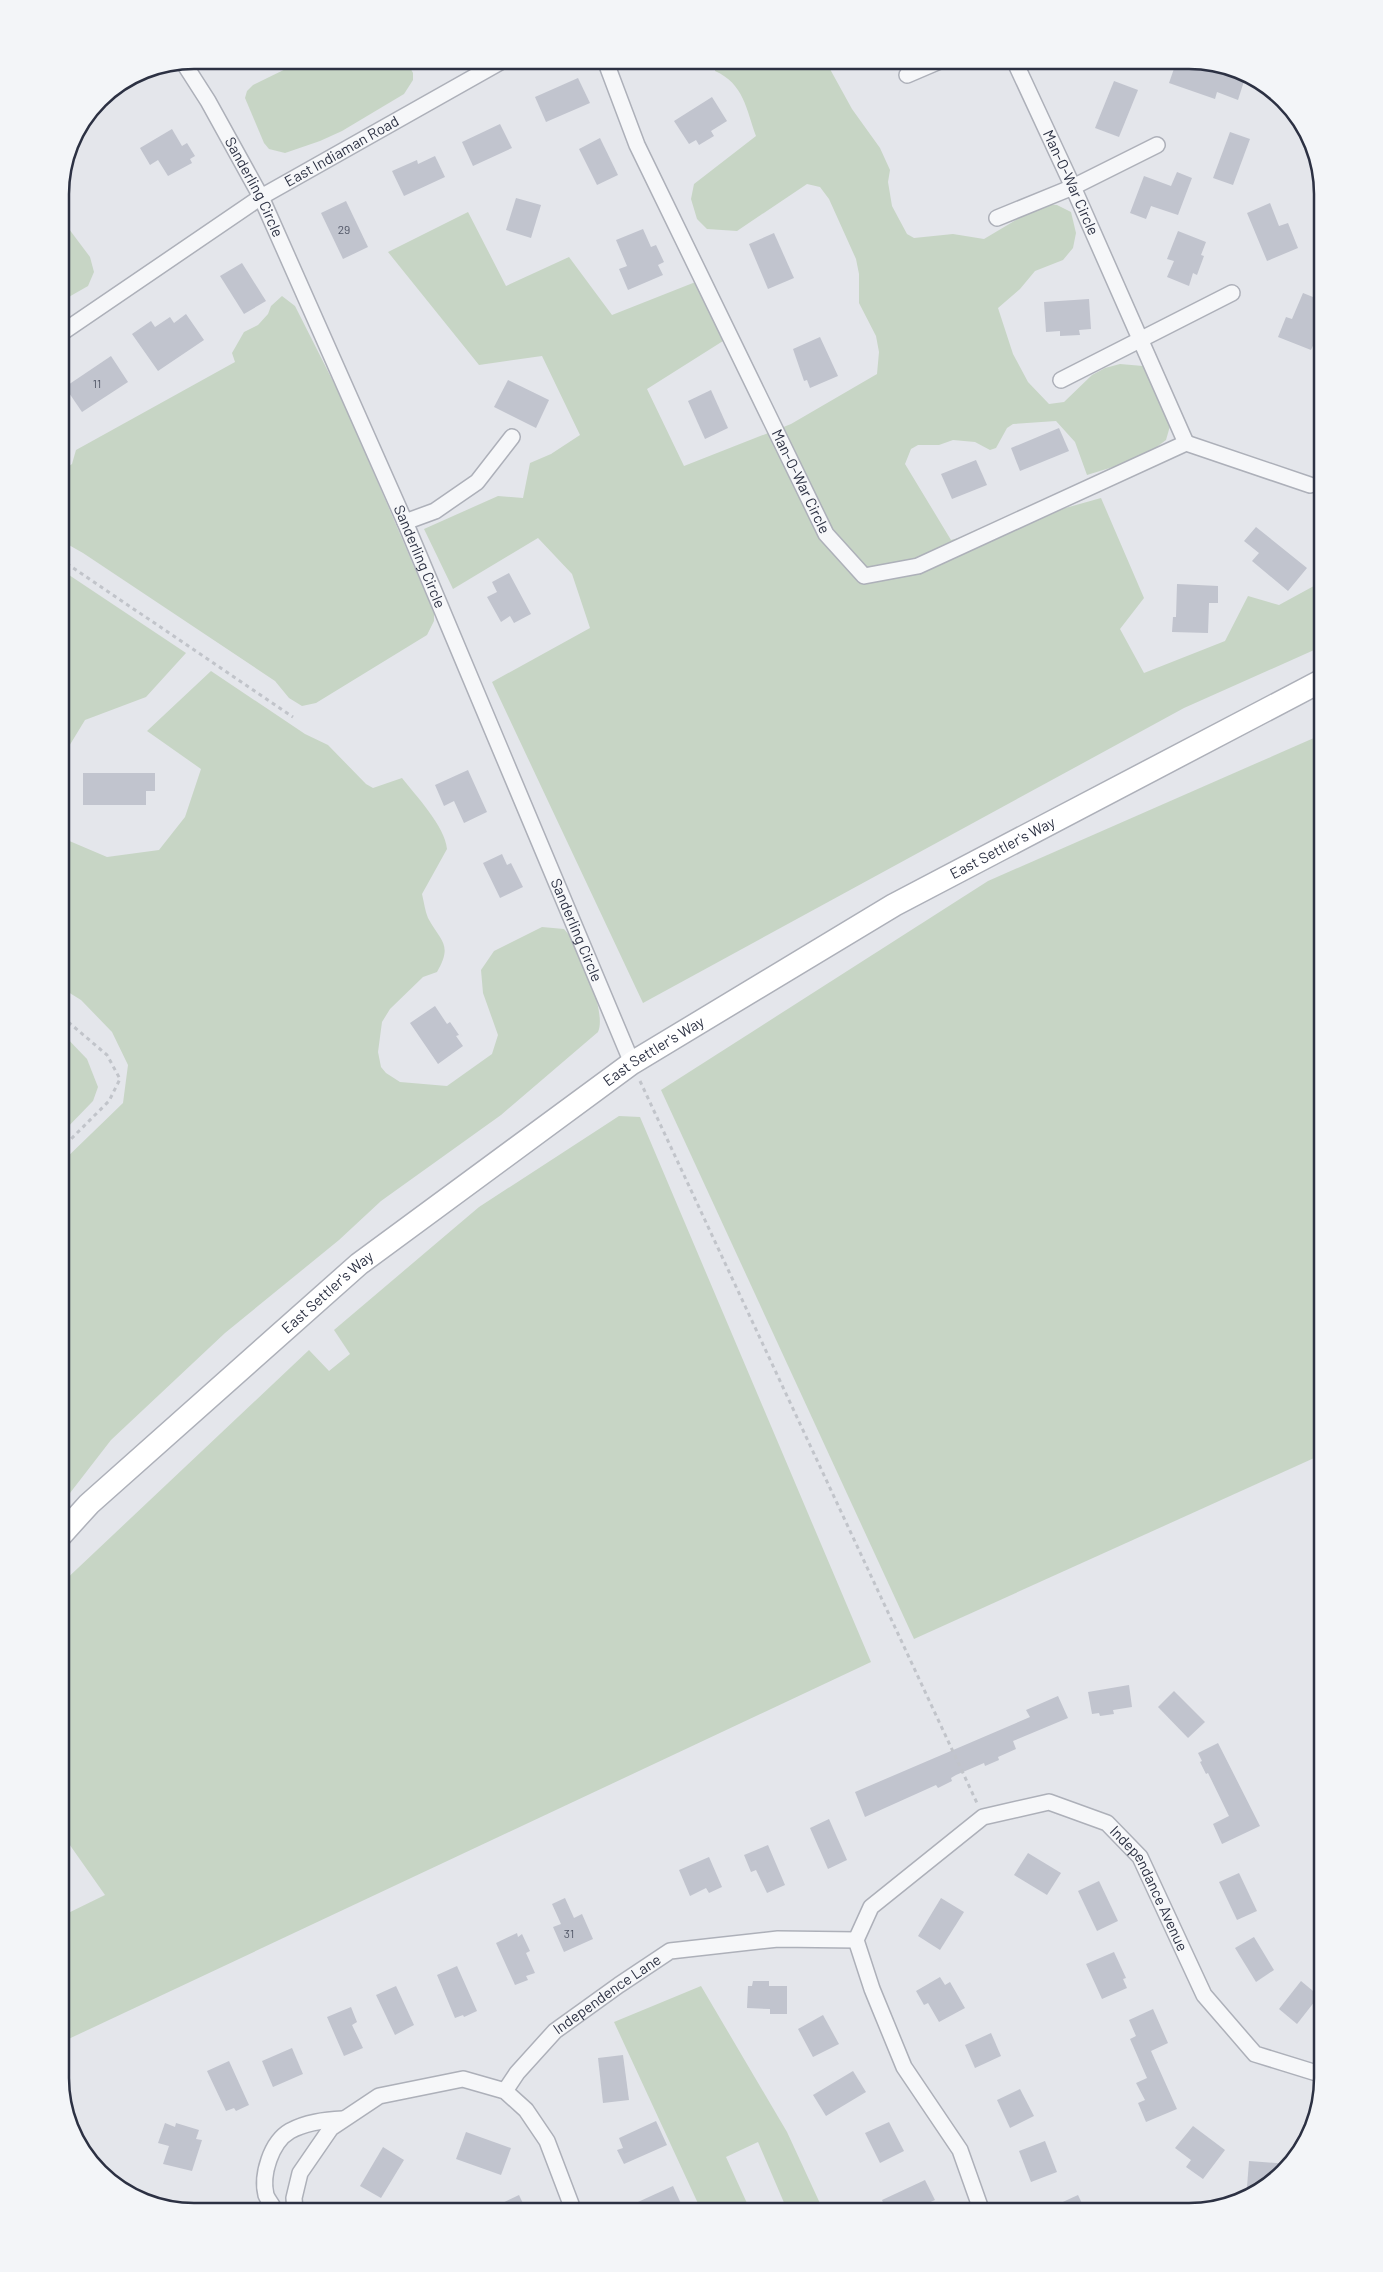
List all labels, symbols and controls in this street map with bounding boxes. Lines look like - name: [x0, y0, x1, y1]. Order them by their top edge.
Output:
- street label: East Indiaman Road: [281, 111, 402, 190]
- street label: Man-O-War Circle: [1040, 127, 1103, 238]
- street label: Sanderling Circle: [222, 133, 288, 240]
- house number: 29: [338, 222, 350, 236]
- house number: 11: [93, 376, 101, 390]
- street label: Man-O-War Circle: [768, 426, 834, 536]
- street label: Sanderling Circle: [391, 502, 450, 610]
- street label: East Settler's Way: [946, 812, 1058, 882]
- street label: Sanderling Circle: [548, 875, 607, 984]
- street label: East Settler's Way: [599, 1012, 707, 1089]
- street label: East Settler's Way: [277, 1247, 376, 1337]
- street label: Independance Avenue: [1107, 1822, 1192, 1954]
- house number: 31: [564, 1926, 574, 1940]
- street label: Independence Lane: [549, 1950, 664, 2037]

